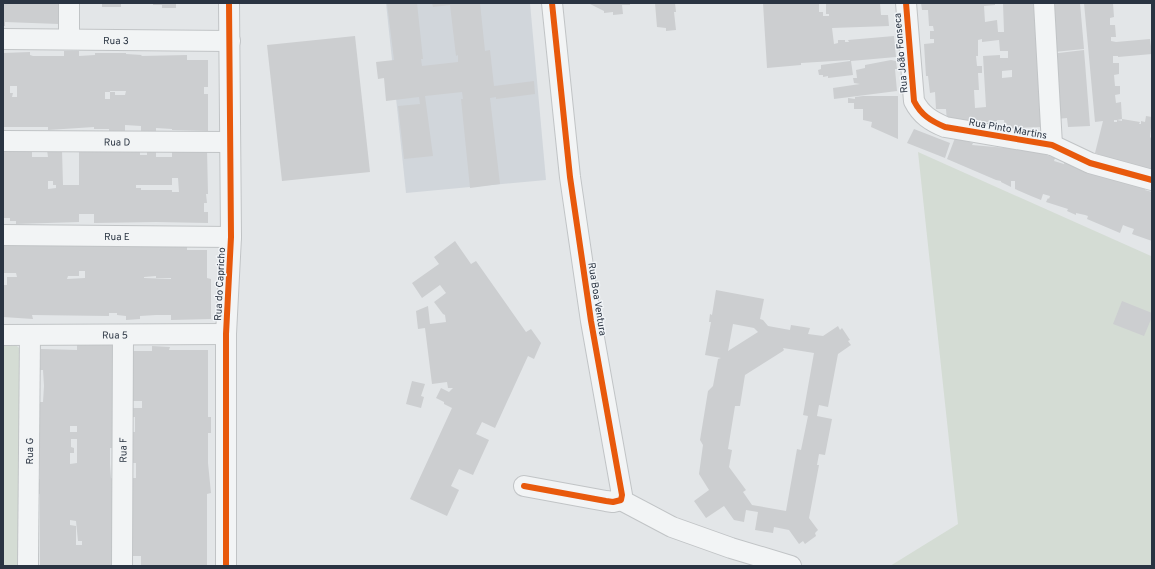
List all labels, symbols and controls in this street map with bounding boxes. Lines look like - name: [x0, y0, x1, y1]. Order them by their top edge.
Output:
- street label: Rua João Fonseca: [892, 12, 911, 93]
- street label: Rua 3: [103, 35, 129, 48]
- street label: Rua Pinto Martins: [968, 116, 1048, 143]
- street label: Rua D: [104, 136, 131, 150]
- street label: Rua E: [104, 231, 130, 244]
- street label: Rua do Capricho: [212, 247, 229, 321]
- street label: Rua Boa Ventura: [584, 262, 609, 337]
- street label: Rua 5: [102, 329, 128, 343]
- street label: Rua G: [24, 437, 37, 464]
- street label: Rua F: [117, 437, 131, 463]

